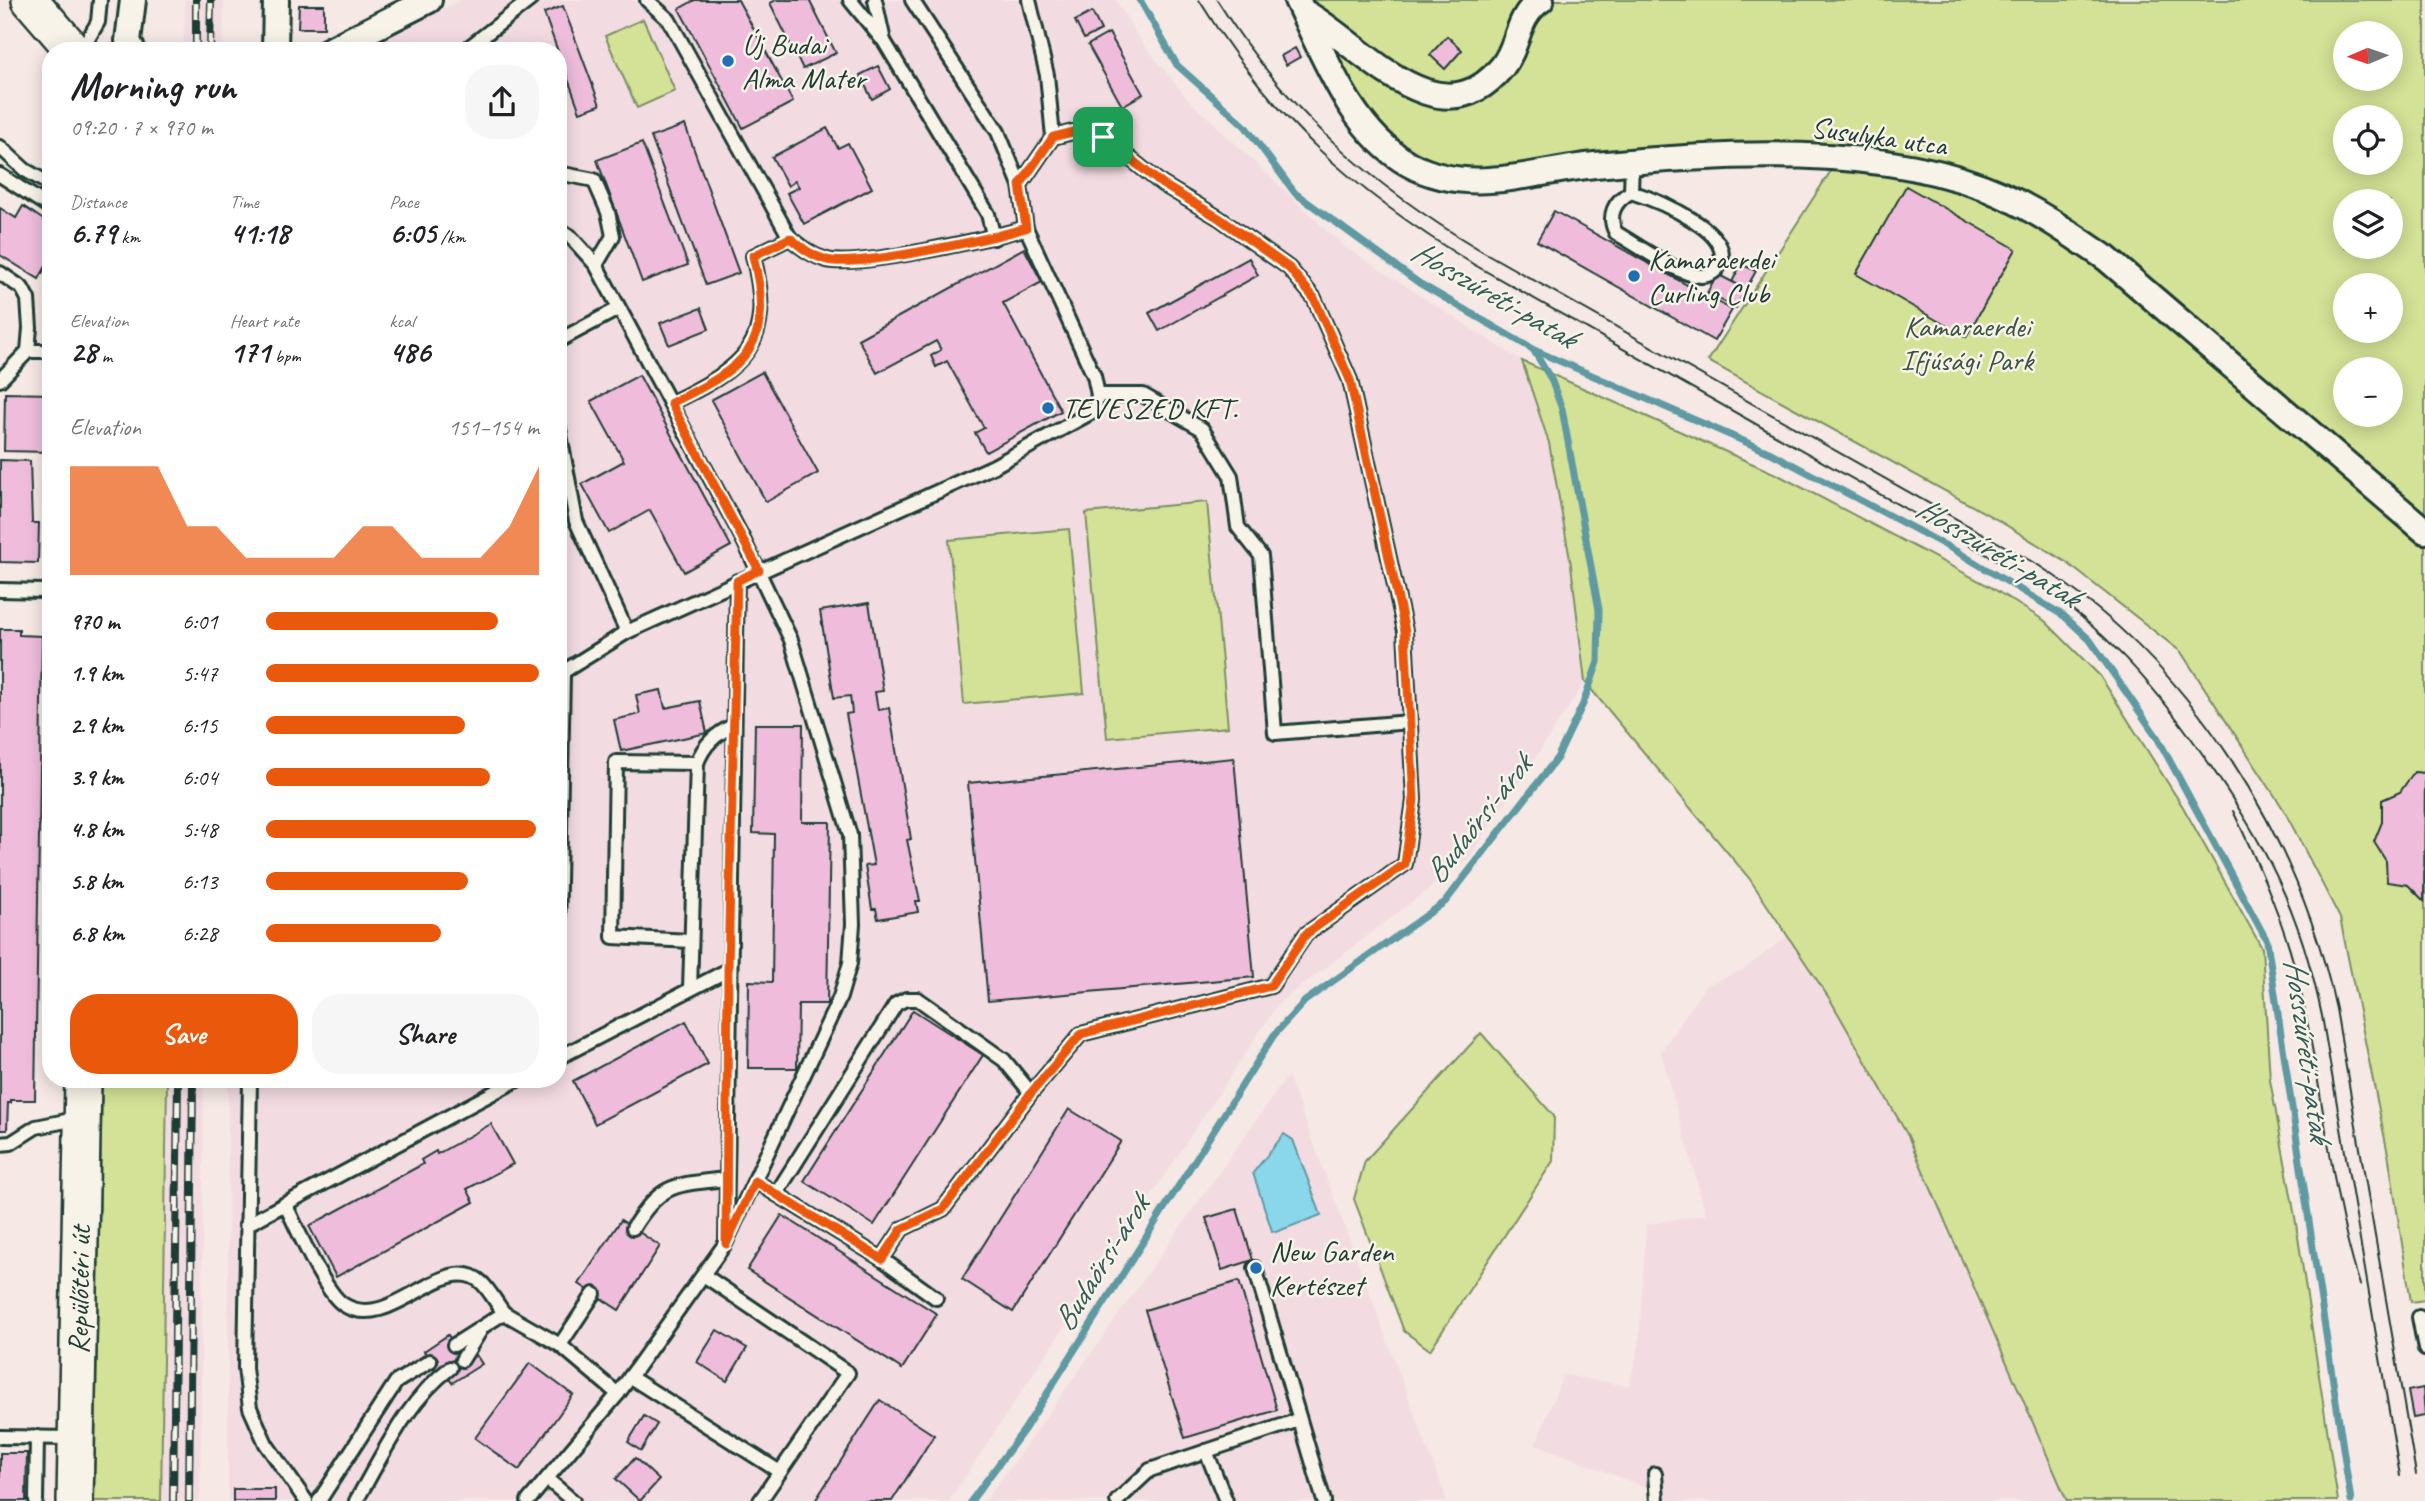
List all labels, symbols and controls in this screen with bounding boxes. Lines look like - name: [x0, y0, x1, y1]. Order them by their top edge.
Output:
- north arrow: [2333, 21, 2403, 91]
- map controls: [2333, 21, 2403, 427]
- place label: Új Budai Alma Mater: [742, 25, 868, 97]
- marker: Új Budai Alma Mater: [720, 53, 736, 69]
- text: Morning run: [70, 63, 236, 110]
- button: share: [465, 65, 539, 139]
- button: locate: [2333, 105, 2403, 175]
- pin: [1073, 107, 1133, 167]
- street label: Susulyka utca: [1809, 108, 1951, 165]
- text: 09:20 · 7 × 970 m: [70, 113, 213, 142]
- icon: arrive: [1084, 118, 1122, 156]
- button: layers: [2333, 189, 2403, 259]
- text: Distance: [70, 190, 127, 214]
- text: Time: [230, 190, 259, 214]
- text: Pace: [389, 190, 419, 214]
- text: 6.79: [70, 214, 117, 252]
- text: 41:18: [230, 214, 290, 252]
- text: 6:05: [389, 214, 436, 252]
- text: km: [117, 225, 140, 249]
- text: /km: [436, 225, 465, 249]
- water label: Hosszúréti-patak: [1404, 230, 1589, 361]
- place label: Kamaraerdei Curling Club: [1648, 240, 1778, 312]
- marker: Kamaraerdei Curling Club: [1626, 268, 1642, 284]
- button: +: [2333, 273, 2403, 343]
- park label: Kamaraerdei Ifjúsági Park: [1901, 307, 2035, 379]
- text: Elevation: [70, 309, 128, 333]
- text: Heart rate: [230, 309, 299, 333]
- text: kcal: [389, 309, 414, 333]
- text: 28: [70, 333, 97, 371]
- text: 171: [230, 333, 270, 371]
- text: 486: [389, 333, 430, 371]
- text: m: [97, 344, 112, 368]
- text: bpm: [270, 344, 301, 368]
- button: −: [2333, 357, 2403, 427]
- place label: TEVESZED KFT.: [1062, 389, 1239, 427]
- marker: TEVESZED KFT.: [1040, 400, 1056, 416]
- text: Elevation: [70, 413, 141, 442]
- text: 151–154 m: [448, 413, 539, 442]
- water label: Hosszúréti-patak: [1909, 487, 2093, 620]
- text: 970 m: [70, 607, 119, 636]
- text: 6:01: [182, 607, 218, 636]
- text: 1.9 km: [70, 659, 123, 688]
- text: 5:47: [182, 659, 218, 688]
- text: 2.9 km: [70, 711, 123, 740]
- text: 6:15: [182, 711, 218, 740]
- water label: Budaörsi-árok: [1415, 742, 1544, 892]
- text: 3.9 km: [70, 763, 123, 792]
- text: 6:04: [182, 763, 218, 792]
- text: 4.8 km: [70, 815, 124, 844]
- text: 5:48: [182, 815, 218, 844]
- text: 5.8 km: [70, 867, 123, 896]
- text: 6:13: [182, 867, 218, 896]
- text: 6.8 km: [70, 919, 124, 948]
- text: 6:28: [182, 919, 218, 948]
- water label: Hosszúréti-patak: [2275, 956, 2342, 1150]
- button: Save: [70, 994, 298, 1074]
- button: Share: [312, 994, 539, 1074]
- water label: Budaörsi-árok: [1043, 1183, 1162, 1339]
- street label: Repülőtéri út: [59, 1223, 99, 1354]
- place label: New Garden Kertészet: [1270, 1232, 1395, 1304]
- marker: New Garden Kertészet: [1248, 1260, 1264, 1276]

